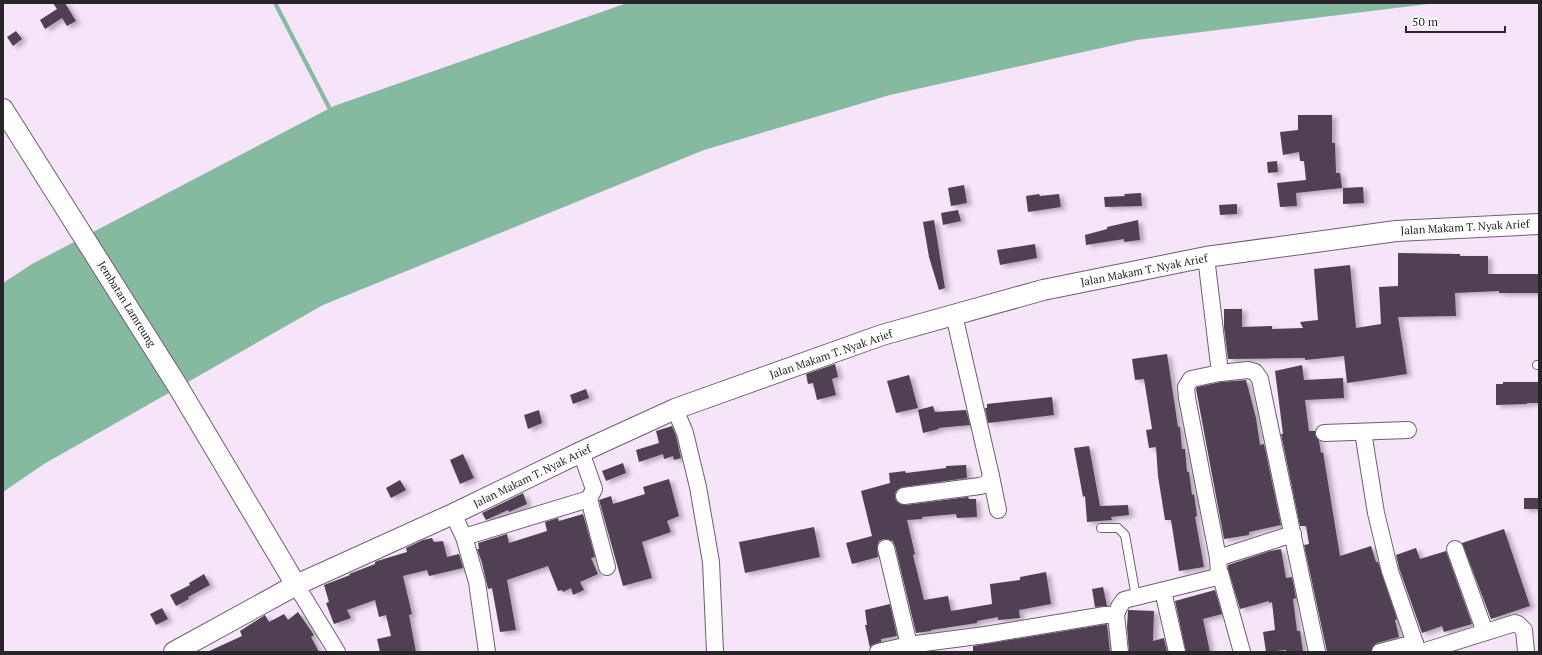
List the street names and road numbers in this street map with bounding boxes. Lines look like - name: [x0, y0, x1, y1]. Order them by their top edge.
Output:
- street label: Jalan Makam T. Nyak Arief: [1400, 217, 1531, 237]
- street label: Jalan Makam T. Nyak Arief: [1079, 251, 1210, 289]
- street label: Jembatan Lamreung: [95, 258, 159, 350]
- street label: Jalan Makam T. Nyak Arief: [768, 326, 895, 382]
- street label: Jalan Makam T. Nyak Arief: [471, 441, 594, 511]

